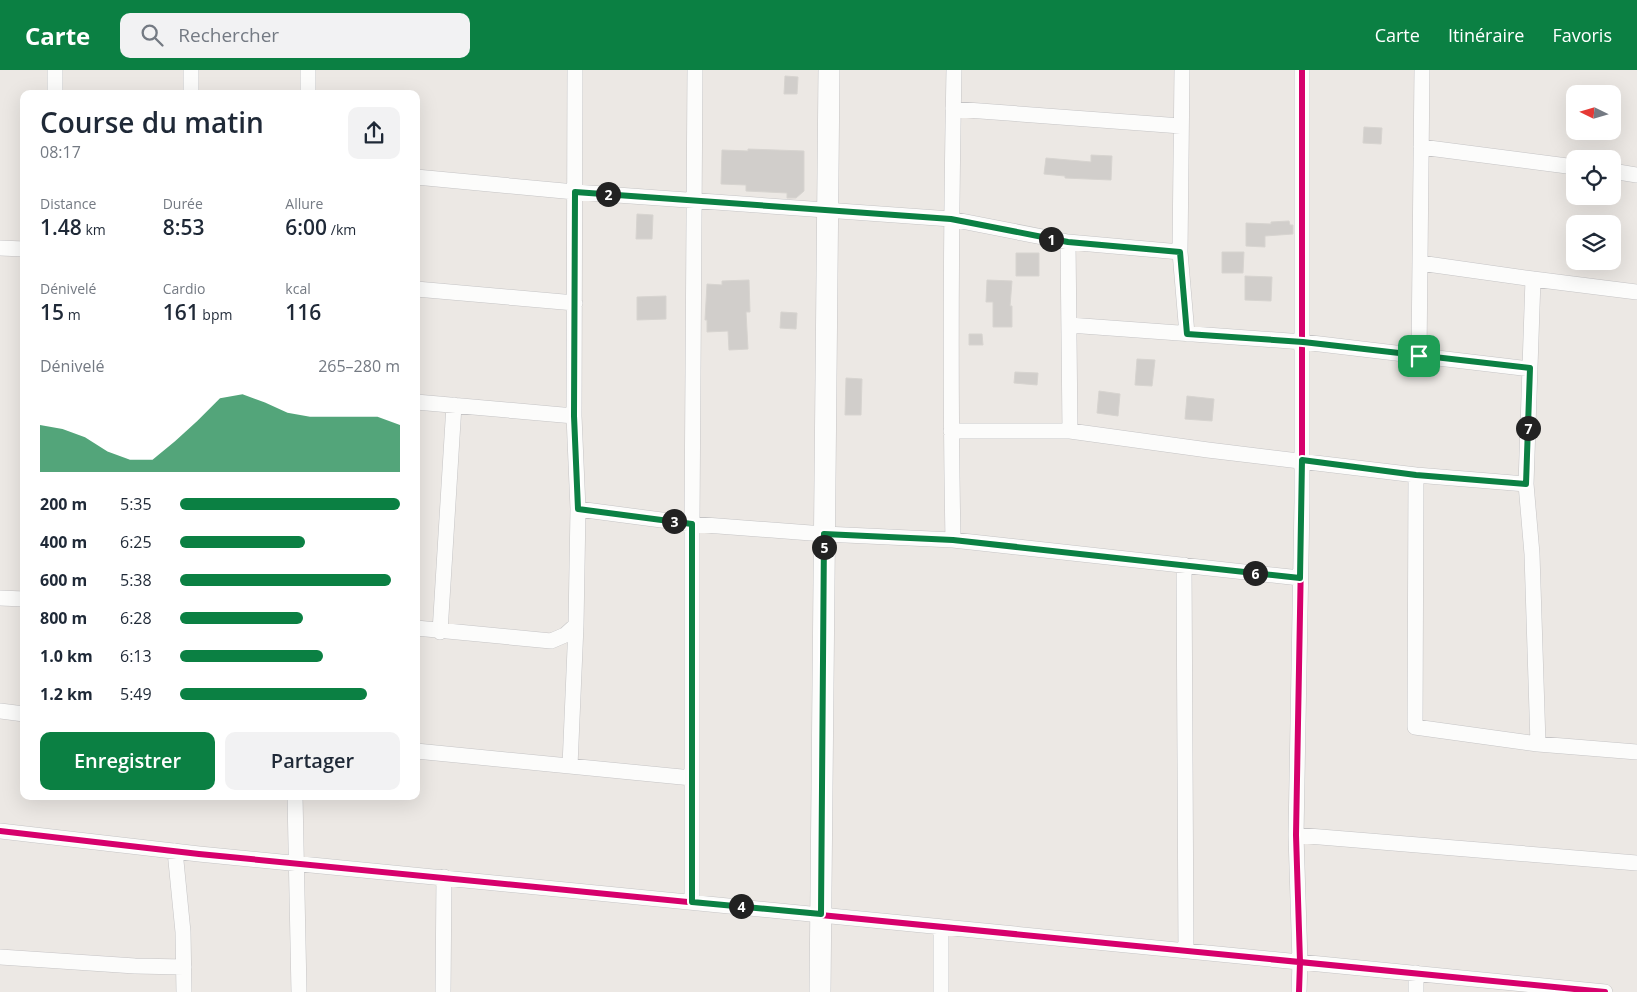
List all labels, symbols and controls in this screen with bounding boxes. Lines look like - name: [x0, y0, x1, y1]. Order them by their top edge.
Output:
- search box: [120, 13, 470, 58]
- text: Carte: [25, 19, 90, 52]
- icon: search: [138, 21, 166, 49]
- text: Rechercher: [178, 22, 279, 48]
- text: Carte: [1375, 23, 1420, 47]
- text: Itinéraire: [1448, 23, 1524, 47]
- text: Favoris: [1552, 23, 1612, 47]
- north arrow: [1566, 85, 1621, 140]
- map controls: [1566, 85, 1621, 270]
- text: Course du matin: [40, 103, 264, 141]
- button: share: [348, 107, 400, 159]
- text: 08:17: [40, 141, 81, 163]
- button: locate: [1566, 150, 1621, 205]
- pin: 2: [596, 182, 620, 206]
- text: 2: [604, 185, 613, 204]
- text: Distance: [40, 194, 96, 213]
- text: Durée: [163, 194, 203, 213]
- text: Allure: [285, 194, 323, 213]
- text: 1.48: [40, 213, 82, 241]
- text: 8:53: [163, 213, 204, 241]
- text: 6:00: [285, 213, 327, 241]
- button: layers: [1566, 215, 1621, 270]
- text: km: [82, 220, 106, 239]
- text: /km: [327, 220, 356, 239]
- pin: 1: [1038, 226, 1064, 252]
- text: 1: [1047, 230, 1056, 249]
- text: Dénivelé: [40, 279, 96, 298]
- text: Cardio: [163, 279, 206, 298]
- text: kcal: [285, 279, 311, 298]
- text: 15: [40, 298, 64, 326]
- text: 161: [163, 298, 199, 326]
- text: 116: [285, 298, 321, 326]
- text: m: [64, 305, 81, 324]
- text: bpm: [199, 305, 232, 324]
- pin: [1398, 335, 1440, 377]
- icon: arrive: [1405, 342, 1433, 370]
- text: Dénivelé: [40, 355, 104, 377]
- text: 265–280 m: [318, 355, 400, 377]
- pin: 7: [1516, 416, 1540, 440]
- text: 7: [1524, 419, 1533, 438]
- text: 200 m: [40, 493, 87, 515]
- text: 5:35: [120, 493, 152, 515]
- pin: 3: [662, 508, 686, 534]
- text: 3: [670, 512, 679, 531]
- text: 400 m: [40, 531, 87, 553]
- text: 6:25: [120, 531, 152, 553]
- pin: 5: [812, 534, 836, 560]
- text: 5: [820, 538, 829, 557]
- pin: 6: [1242, 560, 1268, 586]
- text: 6: [1251, 564, 1260, 583]
- text: 600 m: [40, 569, 87, 591]
- text: 5:38: [120, 569, 152, 591]
- text: 800 m: [40, 607, 87, 629]
- text: 6:28: [120, 607, 152, 629]
- text: 1.0 km: [40, 645, 93, 667]
- text: 6:13: [120, 645, 152, 667]
- text: 1.2 km: [40, 683, 93, 705]
- text: 5:49: [120, 683, 152, 705]
- button: Enregistrer: [40, 732, 215, 790]
- button: Partager: [225, 732, 400, 790]
- pin: 4: [728, 894, 754, 918]
- text: 4: [737, 897, 746, 916]

